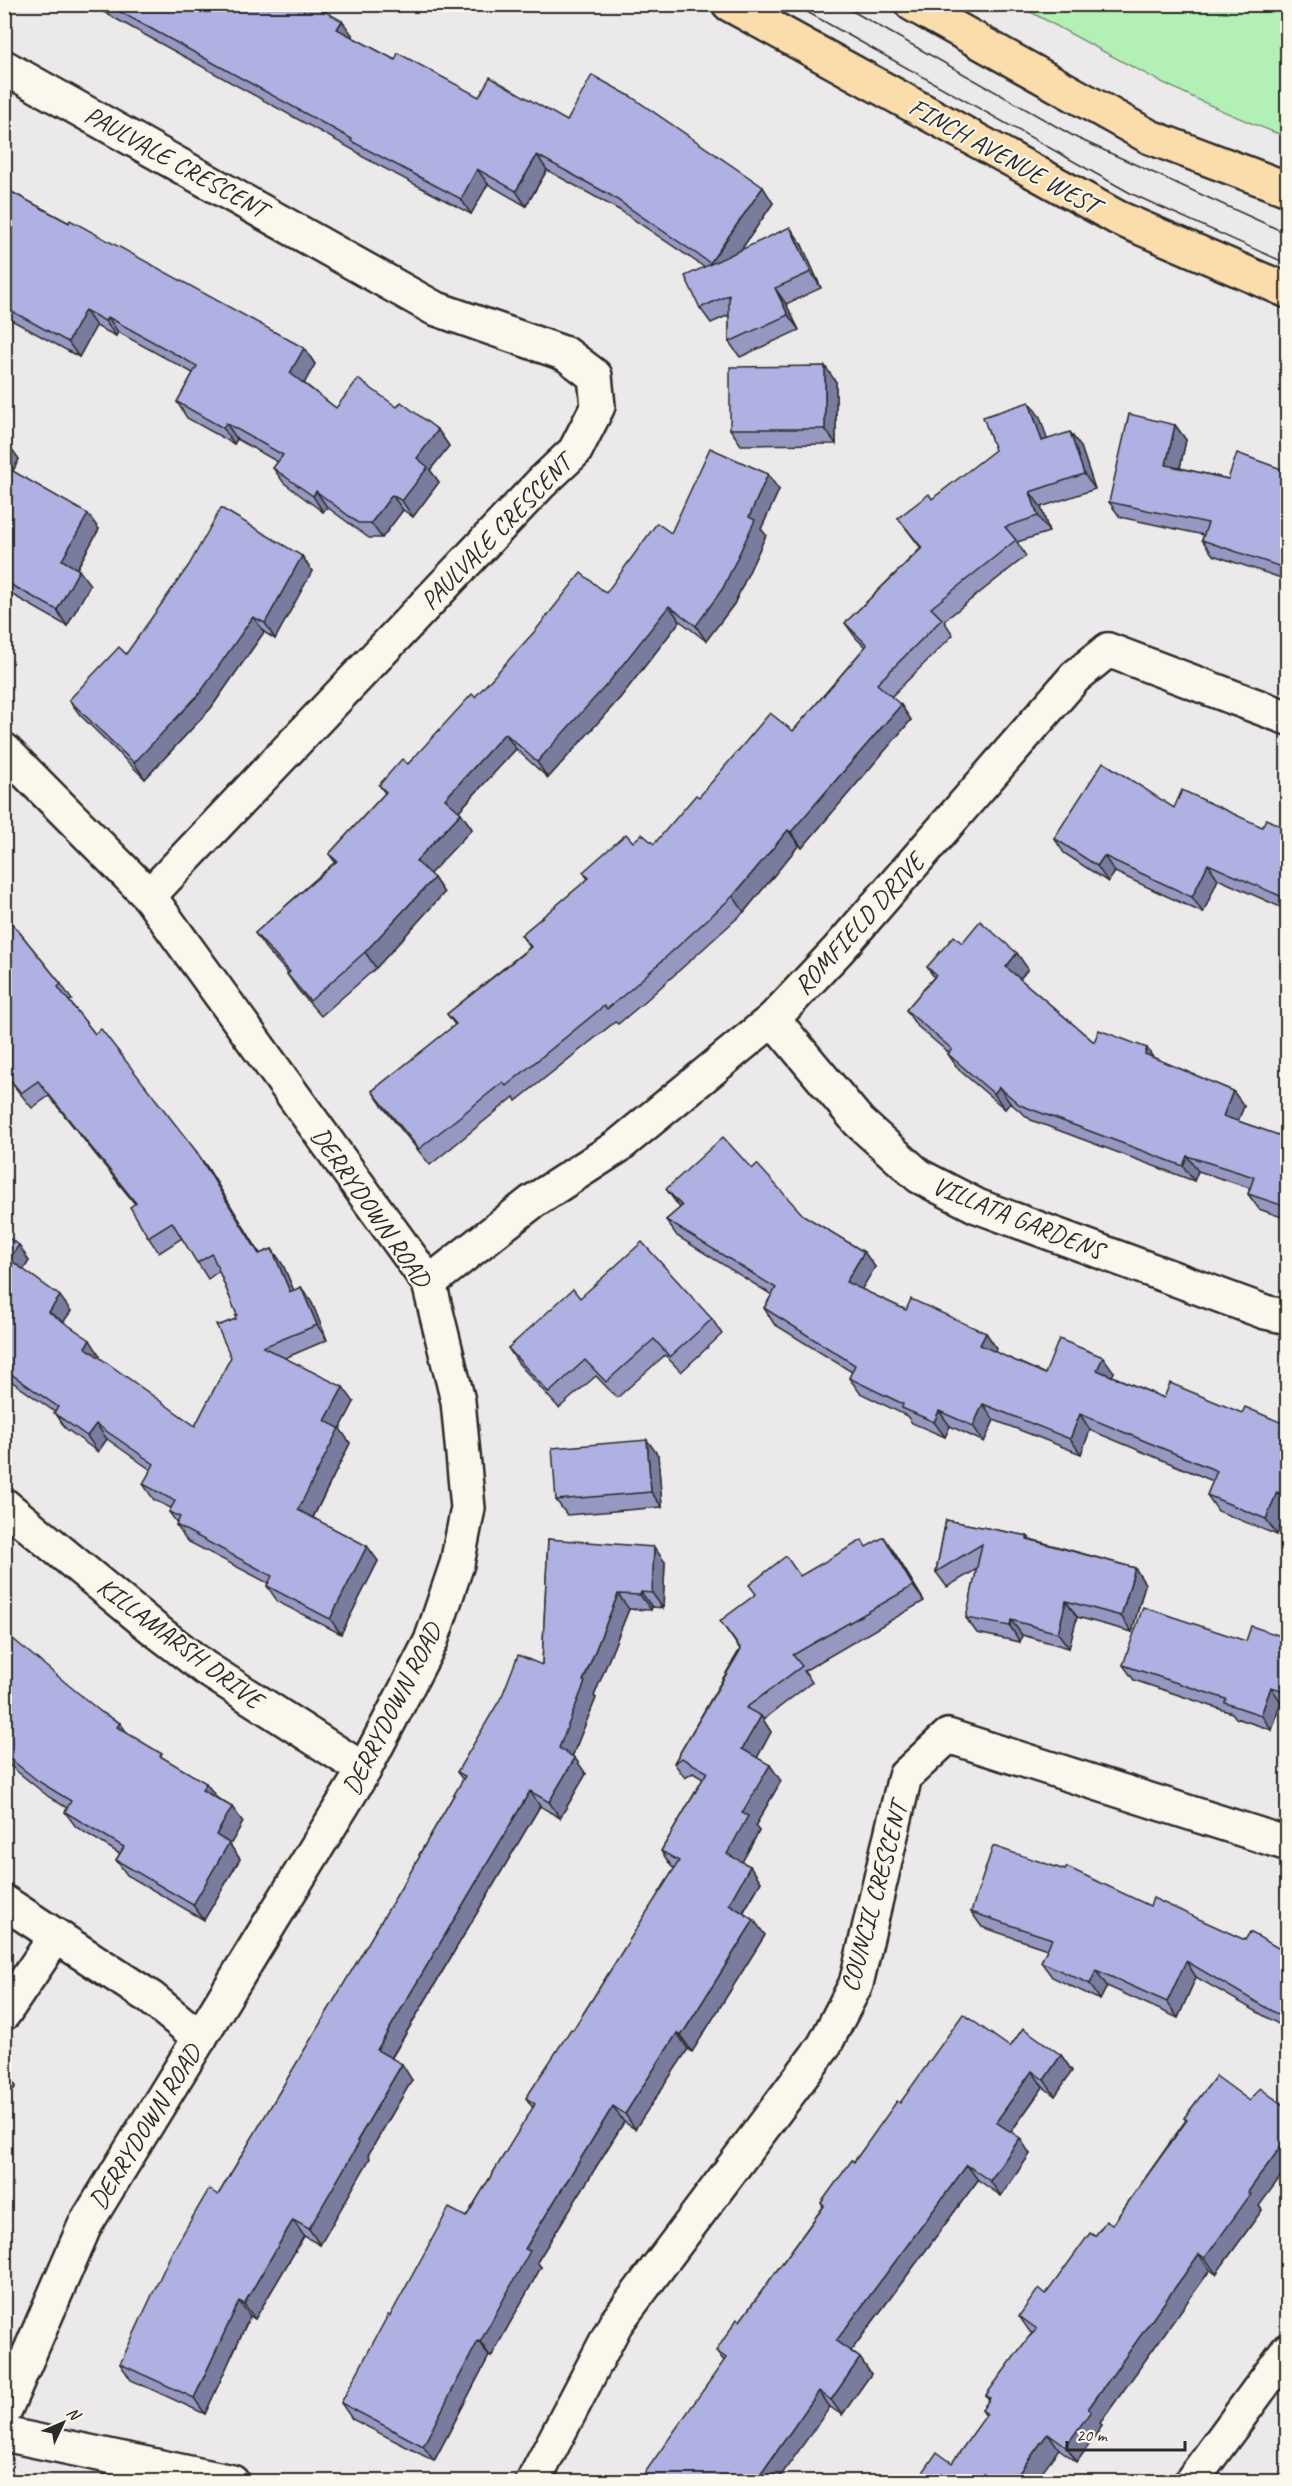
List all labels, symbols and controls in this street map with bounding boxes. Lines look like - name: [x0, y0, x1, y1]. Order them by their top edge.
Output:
- street label: FINCH AVENUE WEST: [903, 90, 1111, 225]
- street label: PAULVALE CRESCENT: [79, 98, 278, 228]
- street label: PAULVALE CRESCENT: [413, 444, 582, 617]
- street label: ROMFIELD DRIVE: [787, 844, 934, 1002]
- street label: DERRYDOWN ROAD: [304, 1121, 440, 1296]
- street label: VILLATA GARDENS: [928, 1169, 1112, 1269]
- street label: KILLAMARSH DRIVE: [91, 1570, 272, 1718]
- street label: DERRYDOWN ROAD: [335, 1615, 451, 1800]
- street label: COUNCIL CRESCENT: [833, 1794, 916, 1995]
- street label: DERRYDOWN ROAD: [81, 2036, 210, 2215]
- north arrow: [33, 2393, 93, 2453]
- text: N: [62, 2403, 86, 2426]
- scale bar: [1067, 2414, 1186, 2452]
- text: 20 m: [1076, 2424, 1109, 2446]

